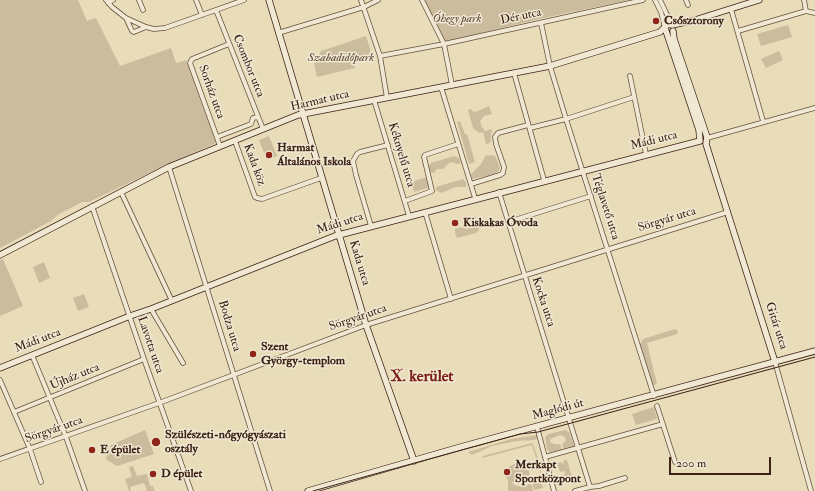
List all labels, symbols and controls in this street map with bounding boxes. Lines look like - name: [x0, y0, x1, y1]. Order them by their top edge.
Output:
- street label: Dér utca: [499, 6, 543, 28]
- park label: Óhegy park: [433, 12, 481, 26]
- place label: Csősztorony: [664, 14, 724, 28]
- marker: Csősztorony: [651, 16, 661, 26]
- street label: Csombor utca: [229, 33, 267, 99]
- park label: Szabadidőpark: [308, 51, 374, 65]
- street label: Sorház utca: [195, 63, 227, 121]
- street label: Harmat utca: [289, 87, 351, 115]
- street label: Kéknyelű utca: [384, 121, 418, 189]
- street label: Mádi utca: [629, 128, 679, 154]
- place label: Harmat Általános Iskola: [277, 141, 351, 169]
- street label: Kada köz: [240, 142, 268, 188]
- marker: Harmat Általános Iskola: [264, 150, 274, 160]
- street label: Téglavető utca: [588, 172, 622, 242]
- street label: Sörgyár utca: [636, 204, 698, 236]
- street label: Mádi utca: [315, 210, 365, 238]
- place label: Kiskakas Óvoda: [463, 216, 538, 230]
- marker: Kiskakas Óvoda: [450, 218, 460, 228]
- street label: Kada utca: [345, 239, 373, 287]
- street label: Kocka utca: [528, 275, 558, 329]
- street label: Bodza utca: [214, 299, 244, 353]
- street label: Sörgyár utca: [327, 301, 389, 335]
- street label: Gitár utca: [762, 301, 790, 351]
- street label: Lavotta utca: [134, 315, 166, 375]
- street label: Mádi utca: [13, 326, 63, 356]
- place label: Szent György-templom: [261, 340, 345, 368]
- marker: Szent György-templom: [248, 349, 258, 359]
- street label: Újház utca: [48, 361, 102, 393]
- district label: X. kerület: [390, 368, 454, 388]
- street label: Maglódi út: [531, 396, 585, 424]
- street label: Sörgyár utca: [23, 413, 85, 447]
- place label: Szülészeti-nőgyógyászati osztály: [165, 428, 286, 456]
- marker: Szülészeti-nőgyógyászati osztály: [150, 436, 162, 448]
- place label: E épület: [100, 443, 140, 457]
- marker: E épület: [87, 445, 97, 455]
- scale bar: [671, 449, 773, 475]
- text: 200 m: [676, 456, 706, 471]
- place label: Merkapt Sportközpont: [515, 458, 581, 486]
- place label: D épület: [161, 467, 202, 481]
- marker: Merkapt Sportközpont: [502, 467, 512, 477]
- marker: D épület: [148, 469, 158, 479]

